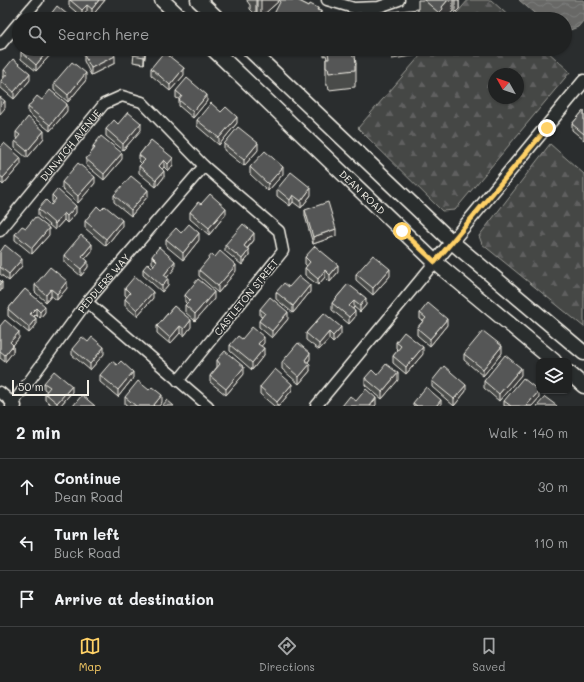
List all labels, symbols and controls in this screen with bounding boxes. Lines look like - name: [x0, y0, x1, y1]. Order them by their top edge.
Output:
- search box: [12, 12, 572, 56]
- icon: search: [26, 23, 48, 45]
- text: Search here: [58, 24, 149, 44]
- north arrow: [488, 68, 524, 104]
- street label: DUNWICH AVENUE: [37, 106, 104, 184]
- route end: [538, 119, 556, 137]
- street label: DEAN ROAD: [336, 167, 388, 218]
- route start: [393, 222, 411, 240]
- street label: PEDDLERS WAY: [74, 250, 133, 316]
- street label: CASTLETON STREET: [211, 255, 282, 338]
- map controls: [536, 358, 572, 394]
- button: layers: [536, 358, 572, 394]
- scale bar: [12, 378, 89, 397]
- text: 50 m: [18, 379, 44, 394]
- text: 2 min: [16, 421, 61, 443]
- text: Walk · 140 m: [488, 424, 568, 441]
- text: Continue: [54, 468, 121, 488]
- icon: ahead: [16, 476, 38, 498]
- text: 30 m: [538, 478, 568, 495]
- text: Dean Road: [54, 488, 123, 505]
- text: Turn left: [54, 524, 119, 544]
- icon: left: [16, 532, 38, 554]
- text: 110 m: [534, 534, 568, 551]
- text: Buck Road: [54, 544, 120, 561]
- icon: arrive: [16, 588, 38, 610]
- text: Arrive at destination: [54, 589, 214, 609]
- tab: Map: [79, 635, 101, 674]
- tab: Directions: [259, 635, 315, 674]
- tab: Saved: [472, 635, 505, 674]

